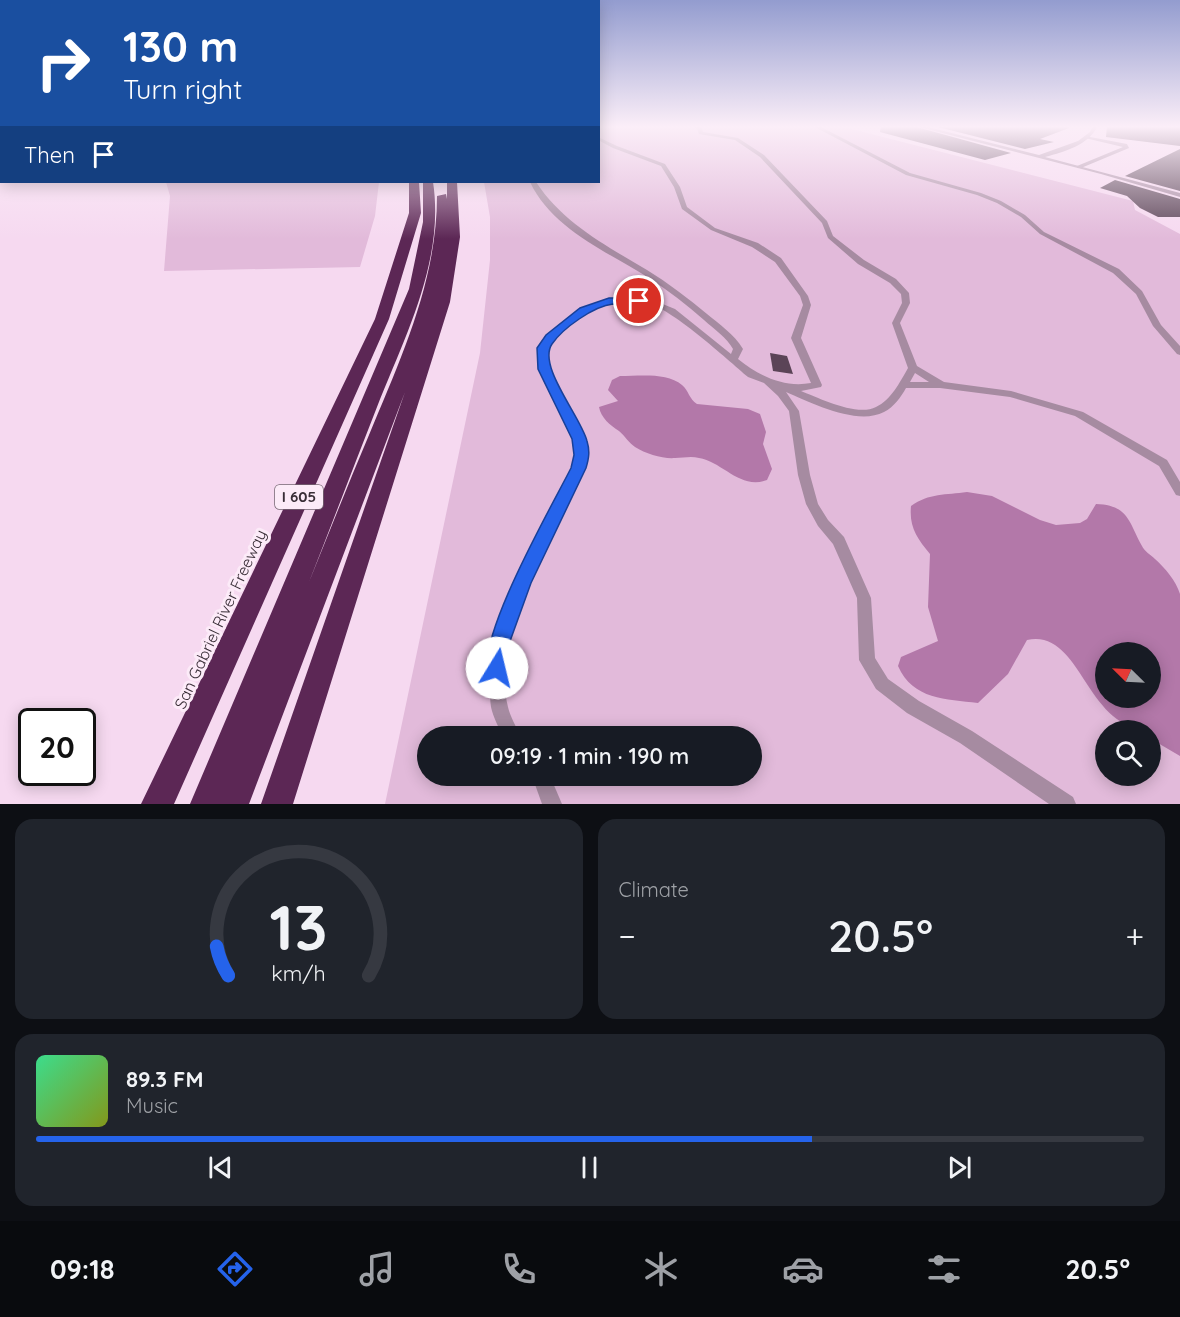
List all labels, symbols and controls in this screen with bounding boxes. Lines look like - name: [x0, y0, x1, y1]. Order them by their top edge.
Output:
- text: 130 m: [123, 20, 238, 73]
- icon: right: [24, 24, 102, 102]
- text: Turn right: [123, 72, 242, 106]
- icon: arrive: [87, 138, 120, 171]
- text: Then: [24, 141, 75, 169]
- pin: [613, 275, 664, 326]
- icon: arrive: [622, 284, 655, 317]
- road number: I 605: [275, 485, 323, 509]
- street label: San Gabriel River Freeway: [170, 526, 270, 712]
- position arrow: [465, 636, 529, 700]
- north arrow: [1095, 642, 1161, 708]
- map controls: [1095, 642, 1161, 786]
- speed limit sign: 20: [18, 708, 96, 786]
- button: search: [1095, 720, 1161, 786]
- text: 09:19 · 1 min · 190 m: [490, 742, 689, 770]
- text: Climate: [619, 877, 689, 902]
- text: 13: [270, 888, 328, 966]
- text: 20.5°: [828, 907, 933, 963]
- text: −: [619, 915, 636, 956]
- text: +: [1125, 915, 1144, 956]
- text: km/h: [272, 960, 326, 986]
- text: 89.3 FM: [126, 1065, 204, 1093]
- text: Music: [126, 1093, 178, 1118]
- icon: previous: [204, 1151, 237, 1184]
- icon: pause: [573, 1151, 606, 1184]
- icon: next: [943, 1151, 976, 1184]
- icon: directions: [214, 1248, 256, 1290]
- icon: music: [356, 1248, 398, 1290]
- icon: phone: [498, 1248, 540, 1290]
- icon: climate: [640, 1248, 682, 1290]
- icon: car: [782, 1248, 824, 1290]
- icon: filters: [923, 1248, 965, 1290]
- text: 09:18: [50, 1252, 115, 1286]
- text: 20.5°: [1065, 1252, 1130, 1286]

